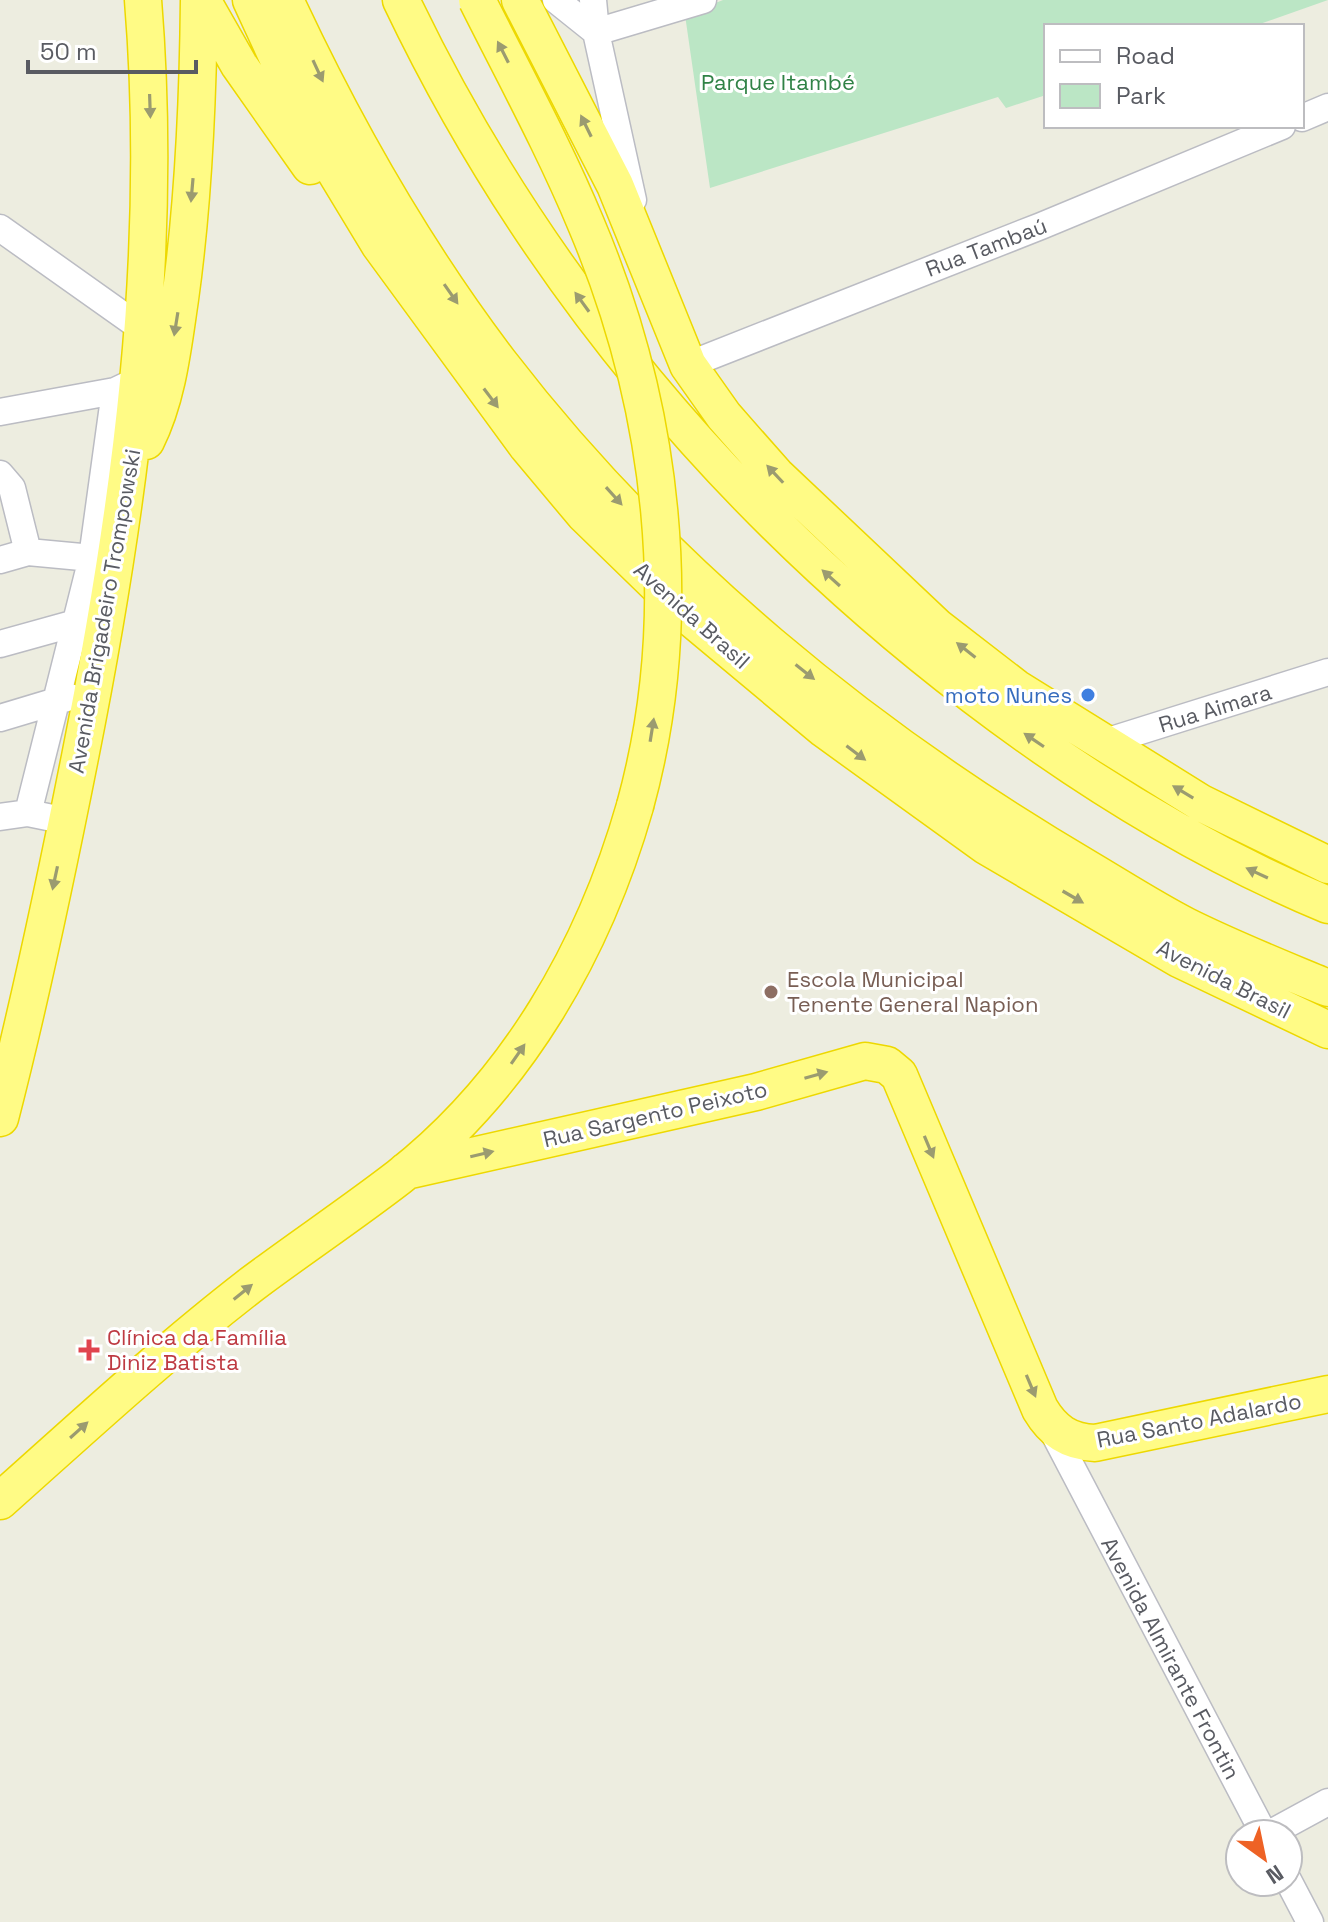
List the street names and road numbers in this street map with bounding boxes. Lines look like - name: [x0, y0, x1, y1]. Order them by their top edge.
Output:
- street label: Rua Tambaú: [921, 211, 1051, 283]
- street label: Avenida Brigadeiro Trompowski: [62, 447, 146, 775]
- street label: Avenida Brasil: [628, 556, 756, 674]
- street label: Rua Aimara: [1155, 677, 1275, 738]
- street label: Avenida Brasil: [1152, 933, 1296, 1025]
- street label: Rua Sargento Peixoto: [540, 1075, 770, 1153]
- street label: Rua Santo Adalardo: [1094, 1386, 1304, 1454]
- street label: Avenida Almirante Frontin: [1095, 1532, 1247, 1784]

